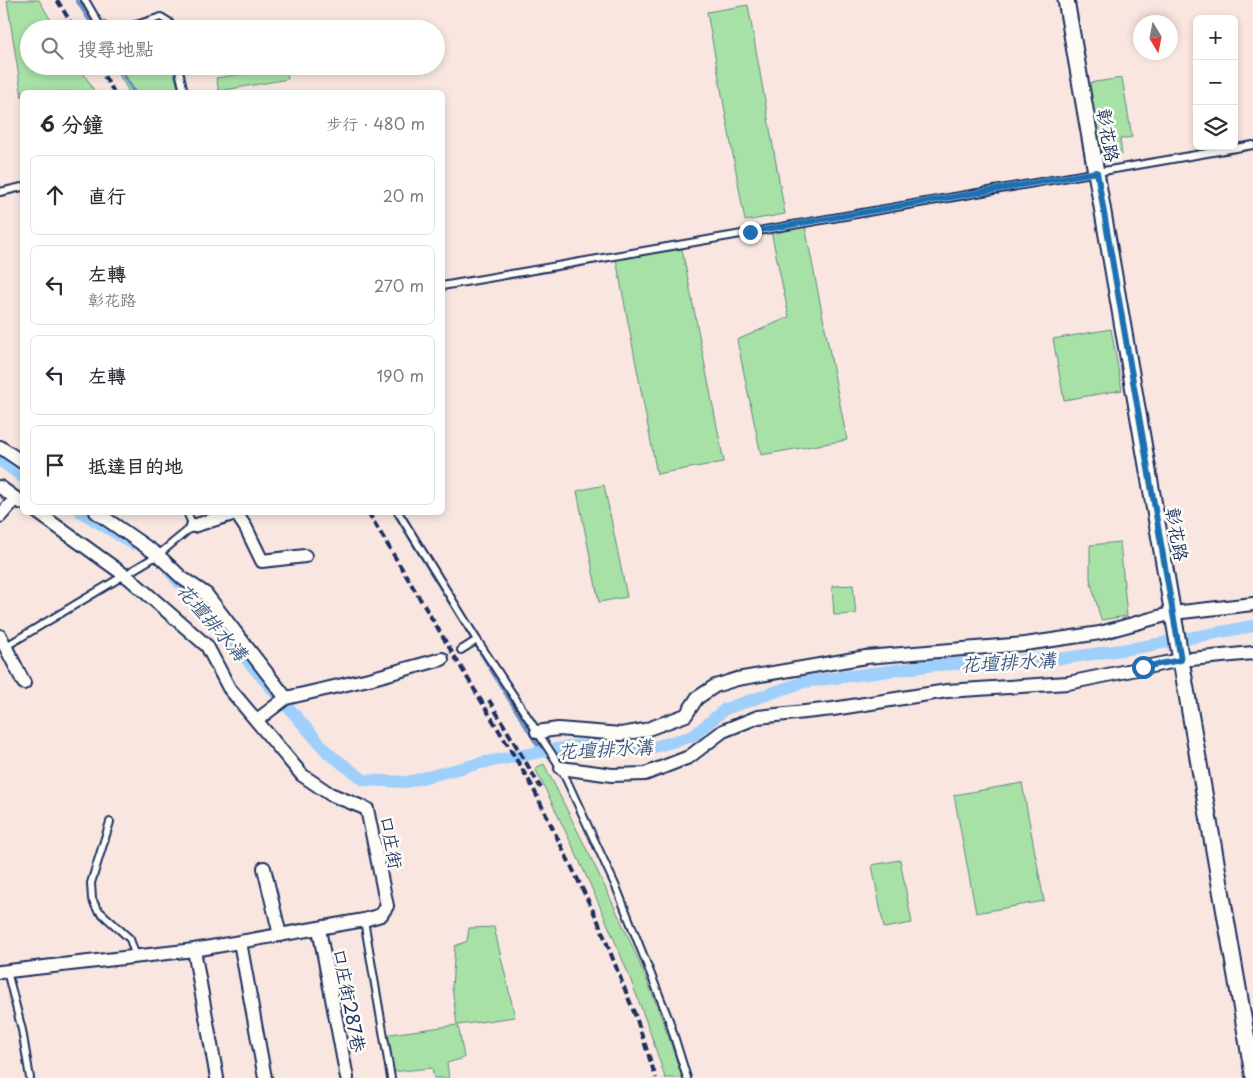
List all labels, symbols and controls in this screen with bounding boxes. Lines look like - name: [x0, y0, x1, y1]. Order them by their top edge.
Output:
- north arrow: [1133, 15, 1178, 60]
- map controls: [1193, 15, 1238, 150]
- button: +: [1193, 15, 1238, 60]
- search box: [20, 20, 445, 75]
- icon: search: [38, 34, 66, 62]
- text: 搜尋地點: [78, 34, 154, 62]
- button: −: [1193, 60, 1238, 105]
- button: layers: [1193, 105, 1238, 150]
- street label: 彰花路: [1091, 106, 1127, 164]
- text: 6 分鐘: [40, 107, 104, 139]
- text: 步行 · 480 m: [327, 111, 425, 135]
- icon: ahead: [41, 181, 69, 209]
- text: 直行: [88, 181, 126, 209]
- text: 20 m: [383, 183, 424, 207]
- route end: [739, 221, 762, 244]
- text: 左轉: [88, 259, 126, 287]
- icon: left: [41, 271, 69, 299]
- text: 270 m: [374, 273, 424, 297]
- text: 彰花路: [88, 287, 136, 311]
- icon: left: [41, 361, 69, 389]
- text: 左轉: [88, 361, 126, 389]
- text: 190 m: [376, 363, 424, 387]
- icon: arrive: [41, 451, 69, 479]
- text: 抵達目的地: [88, 451, 183, 479]
- street label: 彰花路: [1160, 505, 1196, 563]
- water label: 花壇排水溝: [171, 576, 256, 668]
- water label: 花壇排水溝: [960, 644, 1058, 677]
- route start: [1132, 656, 1155, 679]
- water label: 花壇排水溝: [557, 731, 655, 764]
- street label: 口庄街: [374, 813, 410, 871]
- street label: 口庄街287巷: [327, 946, 373, 1054]

